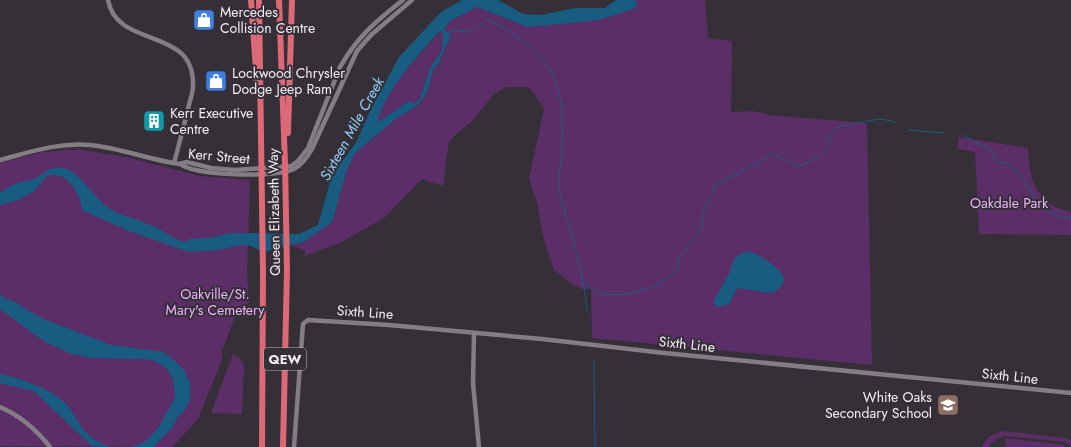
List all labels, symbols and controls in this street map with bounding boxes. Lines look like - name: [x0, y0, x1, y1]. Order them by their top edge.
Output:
- place label: Mercedes Collision Centre: [220, 2, 315, 38]
- shop icon: Mercedes Collision Centre: [191, 7, 217, 33]
- place label: Lockwood Chrysler Dodge Jeep Ram: [232, 63, 345, 99]
- shop icon: Lockwood Chrysler Dodge Jeep Ram: [203, 68, 229, 94]
- water label: Sixteen Mile Creek: [314, 73, 390, 185]
- place label: Kerr Executive Centre: [170, 103, 253, 139]
- building icon: Kerr Executive Centre: [141, 108, 167, 134]
- street label: Kerr Street: [187, 143, 251, 169]
- street label: Queen Elizabeth Way: [263, 147, 285, 276]
- park label: Oakdale Park: [970, 193, 1049, 213]
- park label: Oakville/St. Mary's Cemetery: [166, 284, 265, 320]
- street label: Sixth Line: [336, 300, 394, 324]
- street label: Sixth Line: [658, 331, 716, 357]
- road number: QEW: [264, 348, 306, 370]
- street label: Sixth Line: [981, 363, 1039, 389]
- place label: White Oaks Secondary School: [825, 387, 932, 423]
- school or university icon: White Oaks Secondary School: [935, 392, 961, 418]

